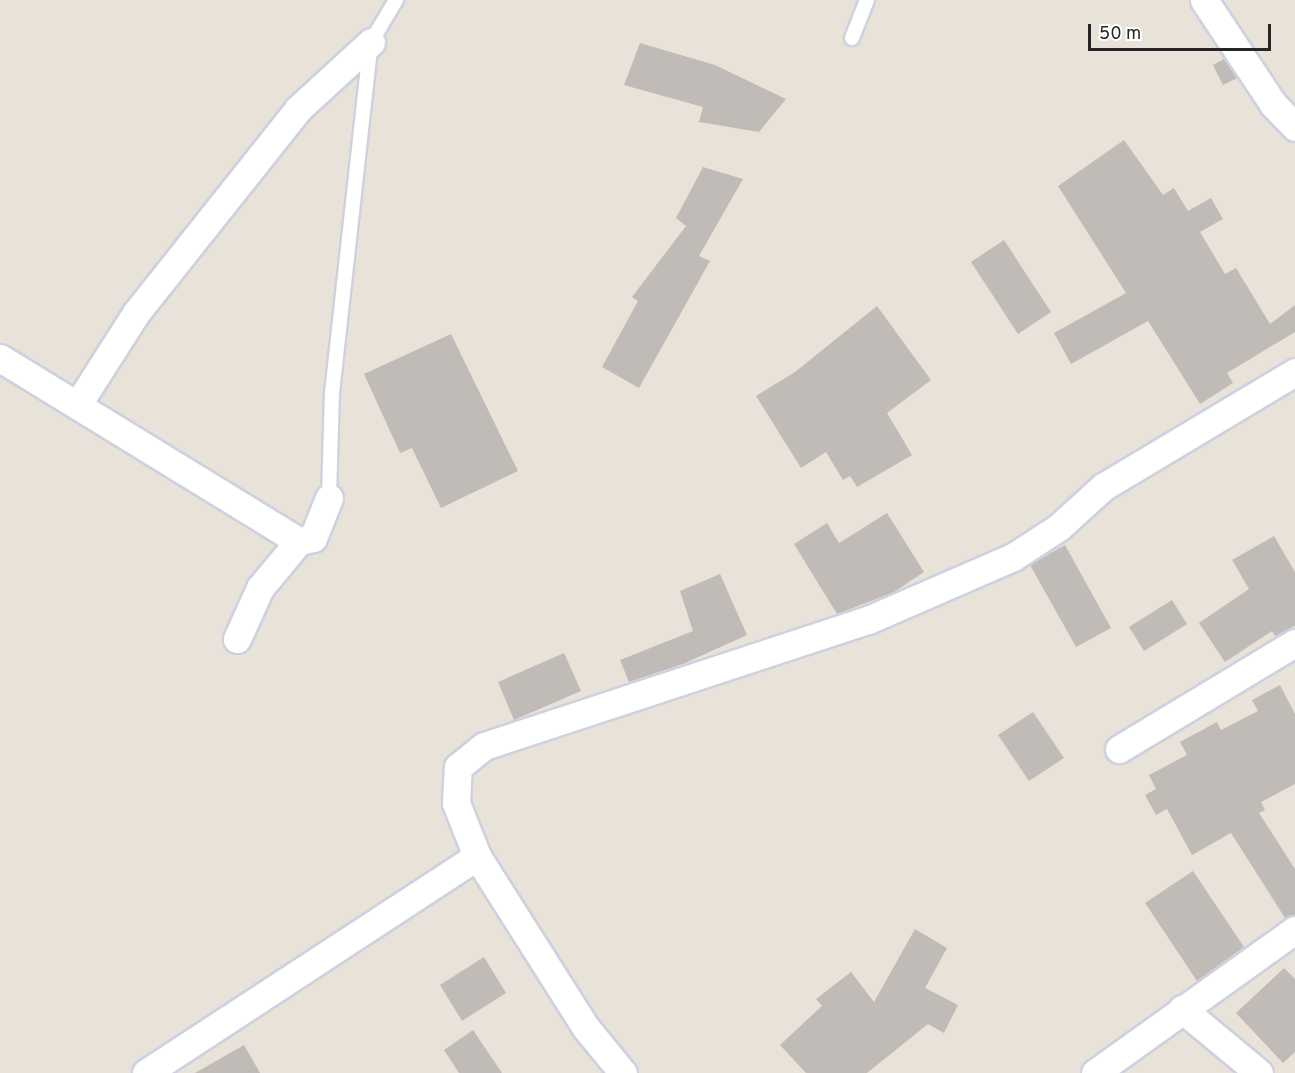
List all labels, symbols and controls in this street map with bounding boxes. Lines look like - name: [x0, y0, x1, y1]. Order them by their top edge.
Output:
- scale bar: [1091, 12, 1274, 50]
- text: 50 m: [1099, 23, 1141, 46]

